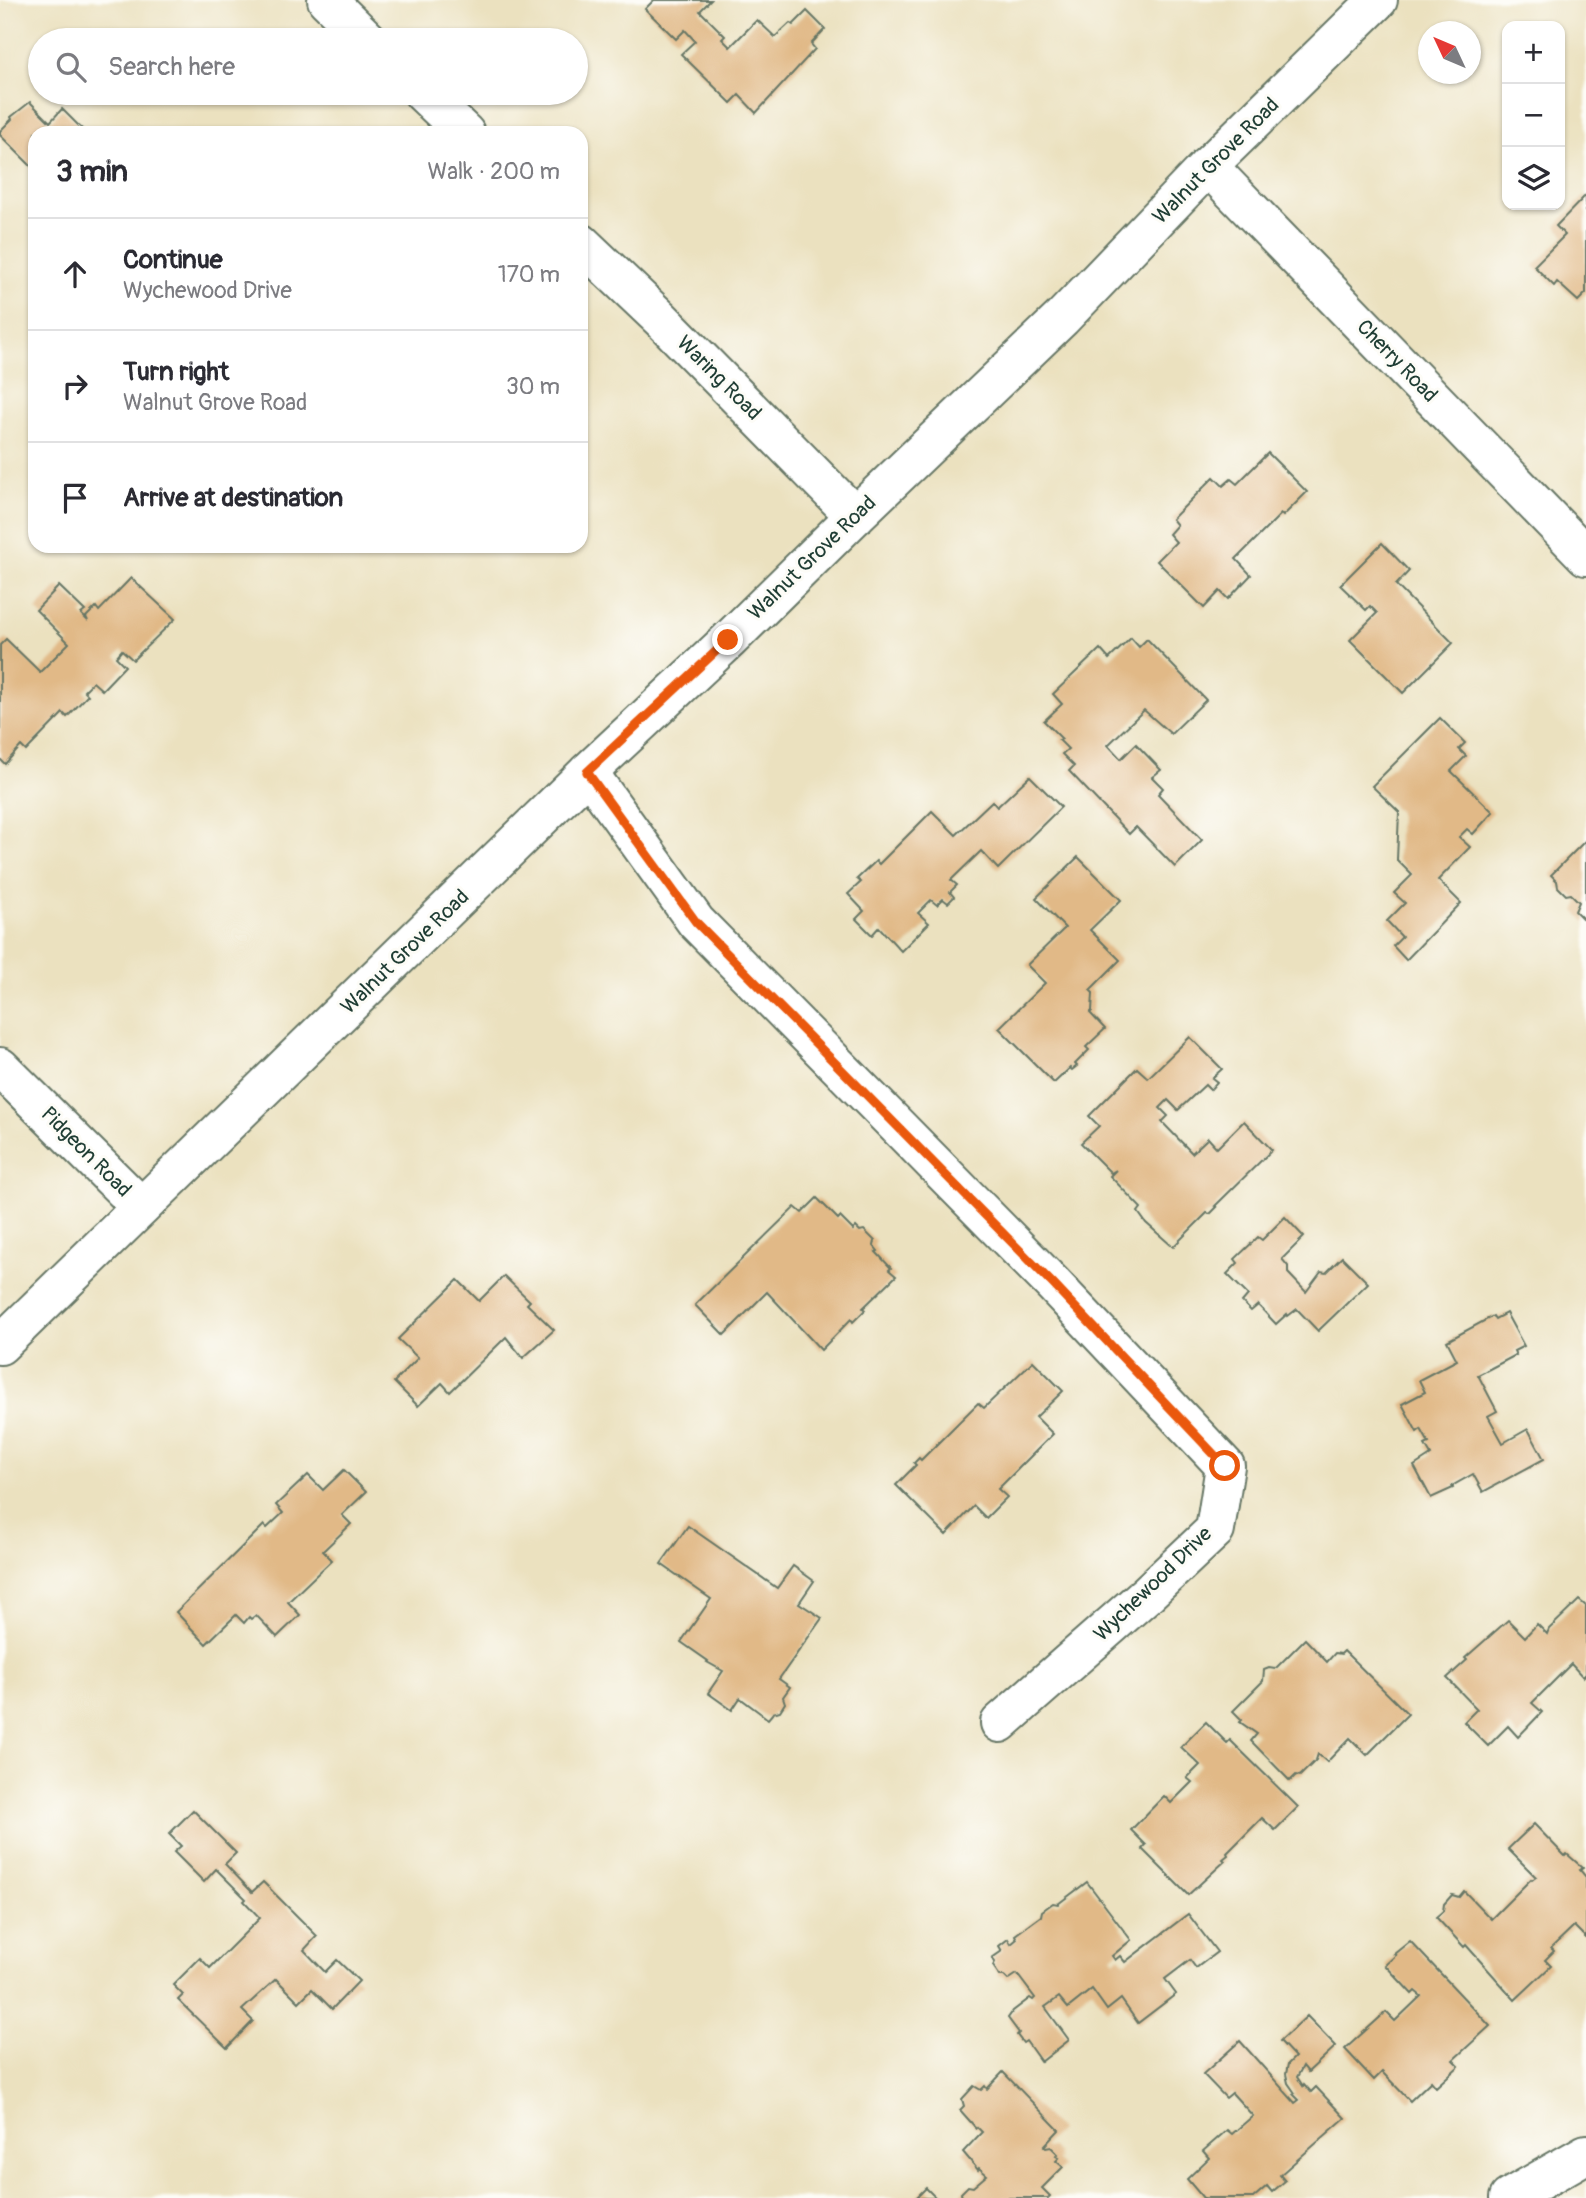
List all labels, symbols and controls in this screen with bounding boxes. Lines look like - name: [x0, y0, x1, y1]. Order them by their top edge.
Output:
- north arrow: [1418, 21, 1481, 84]
- map controls: [1502, 21, 1565, 210]
- button: +: [1502, 21, 1565, 84]
- search box: [28, 28, 588, 105]
- icon: search: [52, 48, 90, 86]
- text: Search here: [108, 51, 235, 83]
- button: −: [1502, 84, 1565, 147]
- street label: Walnut Grove Road: [1147, 92, 1285, 230]
- button: layers: [1502, 147, 1565, 210]
- text: 3 min: [56, 153, 128, 190]
- text: Walk · 200 m: [427, 157, 560, 186]
- text: Continue: [123, 244, 223, 276]
- icon: ahead: [56, 255, 94, 293]
- text: 170 m: [498, 260, 560, 289]
- text: Wychewood Drive: [123, 276, 292, 305]
- street label: Cherry Road: [1351, 314, 1443, 408]
- street label: Waring Road: [671, 330, 767, 426]
- text: Turn right: [123, 356, 229, 388]
- icon: right: [56, 367, 94, 405]
- text: 30 m: [506, 372, 560, 401]
- text: Walnut Grove Road: [123, 388, 307, 417]
- icon: arrive: [56, 479, 94, 517]
- text: Arrive at destination: [123, 482, 343, 514]
- street label: Walnut Grove Road: [742, 490, 882, 626]
- route end: [712, 624, 743, 655]
- street label: Walnut Grove Road: [335, 884, 475, 1020]
- street label: Pidgeon Road: [35, 1101, 137, 1203]
- route start: [1209, 1450, 1240, 1481]
- street label: Wychewood Drive: [1088, 1520, 1218, 1647]

